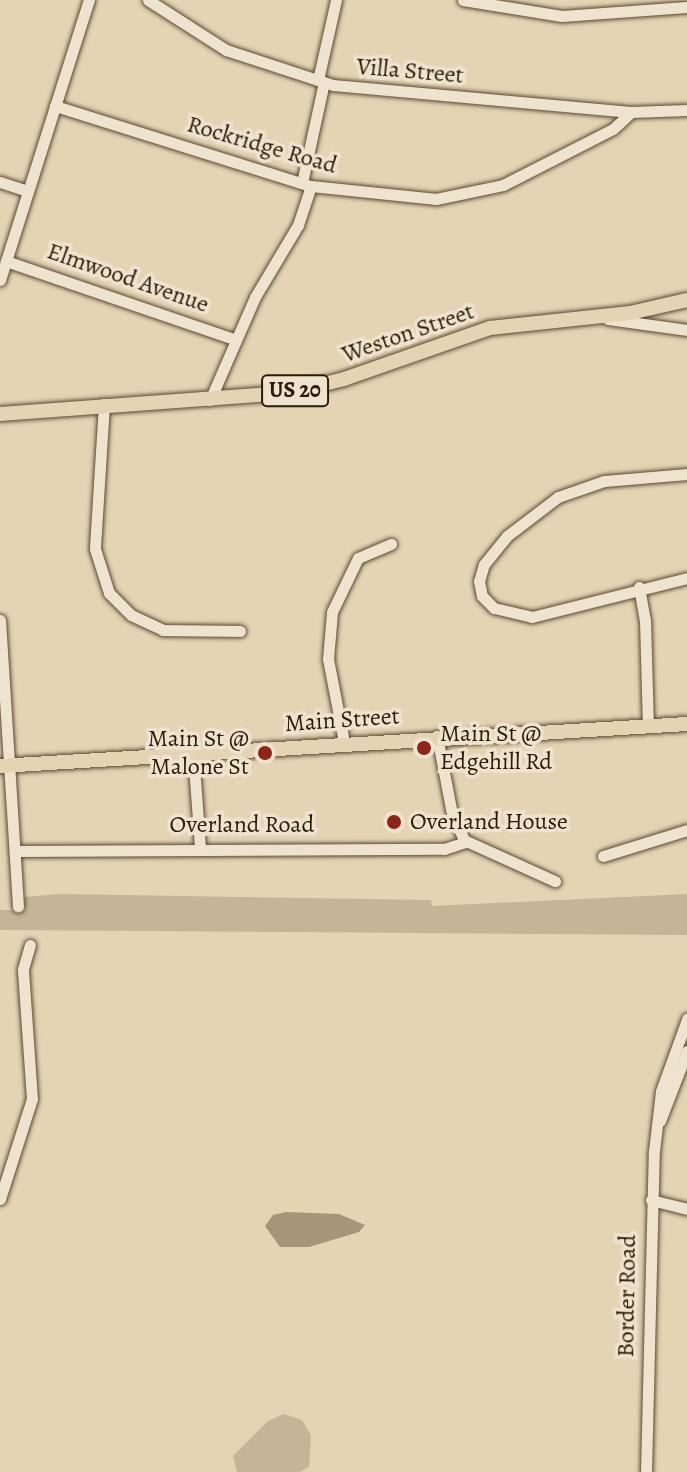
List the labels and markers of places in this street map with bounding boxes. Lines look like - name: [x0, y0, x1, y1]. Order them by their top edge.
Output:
- place label: Main St @ Edgehill Rd: [440, 720, 552, 776]
- place label: Main St @ Malone St: [148, 725, 249, 781]
- marker: Main St @ Edgehill Rd: [415, 739, 433, 757]
- marker: Main St @ Malone St: [256, 744, 274, 762]
- place label: Overland House: [410, 808, 568, 836]
- marker: Overland House: [385, 813, 403, 831]

